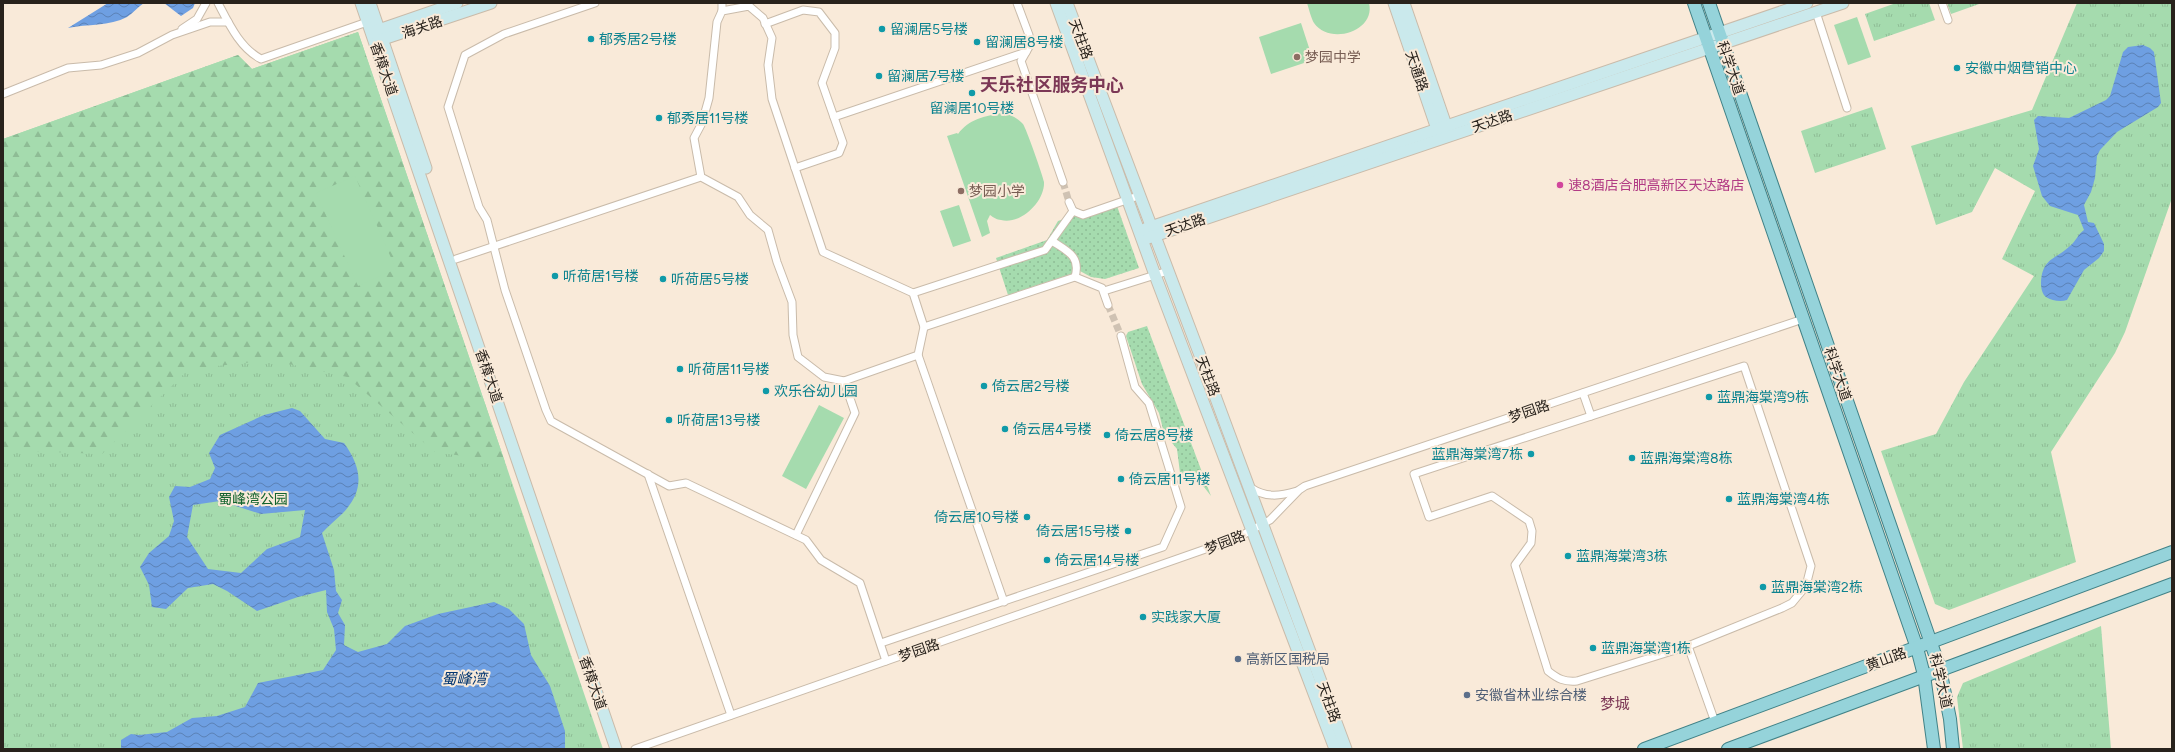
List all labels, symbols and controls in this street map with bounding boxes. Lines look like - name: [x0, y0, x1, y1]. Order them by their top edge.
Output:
- street label: 海关路: [400, 13, 445, 42]
- street label: 天柱路: [1065, 17, 1096, 62]
- place label: 留澜居5号楼: [890, 21, 968, 38]
- marker: 留澜居5号楼: [877, 24, 887, 34]
- place label: 郁秀居2号楼: [599, 31, 677, 48]
- marker: 郁秀居2号楼: [586, 34, 596, 44]
- place label: 留澜居8号楼: [985, 34, 1064, 51]
- marker: 留澜居8号楼: [972, 37, 982, 47]
- street label: 科学大道: [1713, 39, 1748, 97]
- street label: 香樟大道: [366, 40, 401, 98]
- place label: 梦园中学: [1305, 49, 1361, 66]
- street label: 天通路: [1402, 49, 1431, 94]
- marker: 梦园中学: [1292, 52, 1302, 62]
- place label: 安徽中烟营销中心: [1965, 60, 2077, 77]
- marker: 安徽中烟营销中心: [1952, 63, 1962, 73]
- place label: 留澜居7号楼: [887, 68, 965, 85]
- marker: 留澜居7号楼: [874, 71, 884, 81]
- district label: 天乐社区服务中心: [980, 74, 1124, 96]
- marker: 留澜居10号楼: [967, 88, 977, 98]
- place label: 留澜居10号楼: [930, 100, 1014, 117]
- street label: 天达路: [1470, 107, 1515, 136]
- place label: 郁秀居11号楼: [667, 110, 749, 127]
- marker: 郁秀居11号楼: [654, 113, 664, 123]
- place label: 速8酒店合肥高新区天达路店: [1568, 177, 1745, 194]
- marker: 速8酒店合肥高新区天达路店: [1555, 180, 1565, 190]
- place label: 梦园小学: [969, 183, 1025, 200]
- marker: 梦园小学: [956, 186, 966, 196]
- street label: 天达路: [1163, 211, 1208, 240]
- place label: 听荷居1号楼: [563, 268, 639, 285]
- marker: 听荷居1号楼: [550, 271, 560, 281]
- place label: 听荷居5号楼: [671, 271, 749, 288]
- marker: 听荷居5号楼: [658, 274, 668, 284]
- street label: 科学大道: [1820, 345, 1855, 403]
- street label: 香樟大道: [471, 347, 506, 405]
- street label: 天柱路: [1192, 354, 1223, 399]
- place label: 听荷居11号楼: [688, 361, 770, 378]
- marker: 听荷居11号楼: [675, 364, 685, 374]
- place label: 倚云居2号楼: [992, 378, 1070, 395]
- marker: 倚云居2号楼: [979, 381, 989, 391]
- place label: 欢乐谷幼儿园: [774, 383, 858, 400]
- marker: 欢乐谷幼儿园: [761, 386, 771, 396]
- place label: 蓝鼎海棠湾9栋: [1717, 389, 1809, 406]
- marker: 蓝鼎海棠湾9栋: [1704, 392, 1714, 402]
- street label: 梦园路: [1507, 397, 1552, 426]
- place label: 听荷居13号楼: [677, 412, 760, 429]
- marker: 听荷居13号楼: [664, 415, 674, 425]
- place label: 倚云居4号楼: [1013, 421, 1092, 438]
- marker: 倚云居4号楼: [1000, 424, 1010, 434]
- place label: 倚云居8号楼: [1115, 427, 1194, 444]
- marker: 倚云居8号楼: [1102, 430, 1112, 440]
- place label: 蓝鼎海棠湾7栋: [1431, 446, 1523, 463]
- marker: 蓝鼎海棠湾7栋: [1526, 449, 1536, 459]
- place label: 蓝鼎海棠湾8栋: [1640, 450, 1733, 467]
- marker: 蓝鼎海棠湾8栋: [1627, 453, 1637, 463]
- place label: 倚云居11号楼: [1129, 471, 1211, 488]
- marker: 倚云居11号楼: [1116, 474, 1126, 484]
- park label: 蜀峰湾公园: [218, 491, 288, 508]
- place label: 蓝鼎海棠湾4栋: [1737, 491, 1830, 508]
- marker: 蓝鼎海棠湾4栋: [1724, 494, 1734, 504]
- place label: 倚云居10号楼: [934, 509, 1019, 526]
- marker: 倚云居10号楼: [1022, 512, 1032, 522]
- place label: 倚云居15号楼: [1036, 523, 1120, 540]
- marker: 倚云居15号楼: [1123, 526, 1133, 536]
- street label: 梦园路: [1203, 527, 1248, 558]
- place label: 蓝鼎海棠湾3栋: [1576, 548, 1668, 565]
- marker: 蓝鼎海棠湾3栋: [1563, 551, 1573, 561]
- place label: 倚云居14号楼: [1055, 552, 1139, 569]
- marker: 倚云居14号楼: [1042, 555, 1052, 565]
- place label: 蓝鼎海棠湾2栋: [1771, 579, 1863, 596]
- marker: 蓝鼎海棠湾2栋: [1758, 582, 1768, 592]
- place label: 实践家大厦: [1151, 609, 1221, 626]
- marker: 实践家大厦: [1138, 612, 1148, 622]
- street label: 梦园路: [897, 636, 942, 665]
- place label: 蓝鼎海棠湾1栋: [1601, 640, 1691, 657]
- marker: 蓝鼎海棠湾1栋: [1588, 643, 1598, 653]
- street label: 黄山路: [1864, 644, 1909, 675]
- place label: 高新区国税局: [1246, 651, 1330, 668]
- street label: 科学大道: [1926, 652, 1955, 710]
- street label: 香樟大道: [575, 654, 610, 712]
- marker: 高新区国税局: [1233, 654, 1243, 664]
- water label: 蜀峰湾: [441, 670, 489, 688]
- street label: 天柱路: [1313, 680, 1344, 725]
- place label: 安徽省林业综合楼: [1475, 687, 1587, 704]
- marker: 安徽省林业综合楼: [1462, 690, 1472, 700]
- district label: 梦城: [1600, 695, 1630, 713]

